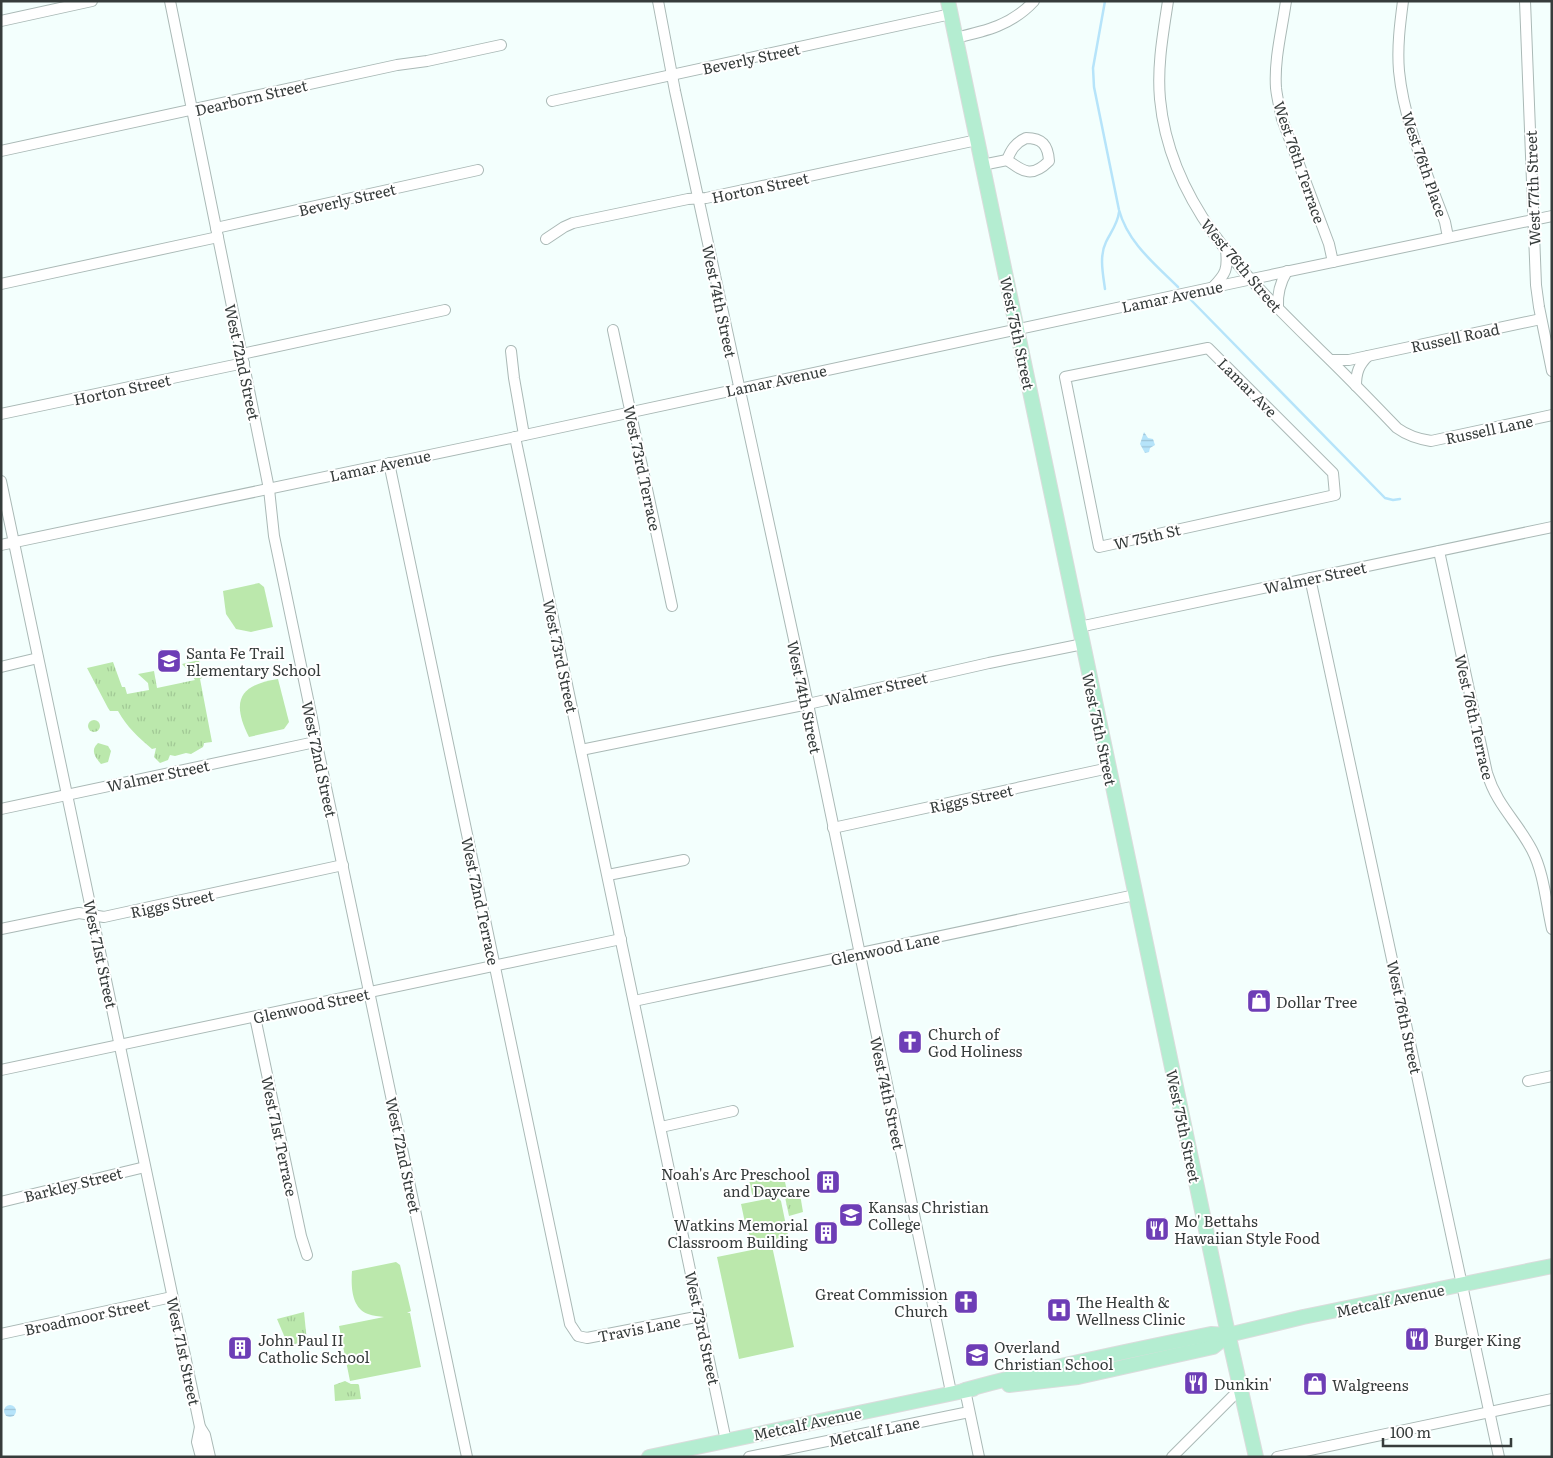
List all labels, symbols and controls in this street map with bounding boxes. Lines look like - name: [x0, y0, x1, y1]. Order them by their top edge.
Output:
- street label: Beverly Street: [700, 36, 802, 80]
- street label: Dearborn Street: [193, 73, 309, 121]
- street label: West 76th Terrace: [1268, 98, 1332, 226]
- street label: West 76th Place: [1396, 108, 1454, 220]
- street label: West 77th Street: [1518, 130, 1546, 246]
- street label: Horton Street: [709, 165, 811, 209]
- street label: Beverly Street: [296, 177, 398, 221]
- street label: West 76th Street: [1196, 213, 1288, 317]
- street label: West 74th Street: [697, 242, 743, 360]
- street label: West 75th Street: [995, 274, 1041, 392]
- street label: Lamar Avenue: [1119, 274, 1225, 318]
- street label: West 72nd Street: [219, 302, 267, 422]
- street label: Russell Road: [1408, 316, 1502, 358]
- street label: Lamar Ave: [1213, 352, 1283, 422]
- street label: Lamar Avenue: [723, 358, 829, 402]
- street label: Horton Street: [71, 367, 173, 411]
- street label: West 73rd Terrace: [618, 403, 668, 533]
- street label: Russell Lane: [1443, 408, 1535, 450]
- street label: Lamar Avenue: [327, 443, 433, 487]
- street label: W 75th St: [1111, 517, 1183, 555]
- street label: Walmer Street: [1262, 555, 1368, 599]
- street label: West 73rd Street: [538, 597, 584, 715]
- street label: West 74th Street: [782, 638, 828, 756]
- place label: Santa Fe Trail Elementary School: [186, 641, 321, 681]
- school or university icon: Santa Fe Trail Elementary School: [156, 648, 182, 674]
- street label: West 76th Terrace: [1449, 652, 1501, 782]
- street label: Walmer Street: [823, 665, 929, 711]
- street label: West 75th Street: [1077, 670, 1123, 788]
- street label: West 72nd Street: [296, 699, 344, 819]
- street label: Walmer Street: [105, 753, 211, 797]
- street label: Riggs Street: [927, 778, 1015, 818]
- street label: West 72nd Terrace: [456, 835, 506, 967]
- street label: Riggs Street: [128, 883, 216, 923]
- street label: West 71st Street: [78, 898, 124, 1010]
- street label: Glenwood Lane: [828, 925, 942, 971]
- street label: West 76th Street: [1382, 958, 1428, 1076]
- street label: Glenwood Street: [251, 981, 371, 1029]
- shop icon: Dollar Tree: [1246, 988, 1272, 1014]
- place label: Dollar Tree: [1276, 990, 1358, 1013]
- place label: Church of God Holiness: [928, 1022, 1022, 1062]
- church icon: Church of God Holiness: [897, 1029, 923, 1055]
- street label: West 74th Street: [865, 1034, 911, 1152]
- street label: West 75th Street: [1161, 1067, 1207, 1185]
- street label: West 71st Terrace: [256, 1074, 304, 1199]
- street label: West 72nd Street: [380, 1095, 428, 1215]
- street label: Barkley Street: [21, 1161, 125, 1207]
- place label: Noah's Arc Preschool and Daycare: [661, 1162, 810, 1202]
- building icon: Noah's Arc Preschool and Daycare: [815, 1169, 841, 1195]
- place label: Kansas Christian College: [868, 1195, 989, 1235]
- school or university icon: Kansas Christian College: [838, 1202, 864, 1228]
- place label: Mo' Bettahs Hawaiian Style Food: [1174, 1209, 1320, 1249]
- place label: Watkins Memorial Classroom Building: [667, 1213, 809, 1253]
- restaurant icon: Mo' Bettahs Hawaiian Style Food: [1144, 1216, 1170, 1242]
- building icon: Watkins Memorial Classroom Building: [813, 1220, 839, 1246]
- street label: West 73rd Street: [680, 1269, 726, 1387]
- street label: Metcalf Avenue: [1334, 1277, 1447, 1323]
- place label: Great Commission Church: [815, 1282, 948, 1322]
- church icon: Great Commission Church: [953, 1289, 979, 1315]
- place label: The Health & Wellness Clinic: [1076, 1290, 1186, 1330]
- street label: Broadmoor Street: [22, 1291, 152, 1341]
- street label: West 71st Street: [161, 1295, 207, 1407]
- hospital icon: The Health & Wellness Clinic: [1046, 1297, 1072, 1323]
- street label: Travis Lane: [596, 1309, 683, 1347]
- restaurant icon: Burger King: [1404, 1326, 1430, 1352]
- place label: John Paul II Catholic School: [258, 1328, 370, 1368]
- place label: Burger King: [1434, 1328, 1522, 1351]
- building icon: John Paul II Catholic School: [227, 1335, 253, 1361]
- place label: Overland Christian School: [994, 1335, 1113, 1375]
- school or university icon: Overland Christian School: [964, 1342, 990, 1368]
- restaurant icon: Dunkin': [1183, 1370, 1209, 1396]
- shop icon: Walgreens: [1302, 1371, 1328, 1397]
- place label: Dunkin': [1214, 1372, 1272, 1395]
- place label: Walgreens: [1332, 1373, 1409, 1396]
- street label: Metcalf Avenue: [751, 1400, 864, 1446]
- street label: Metcalf Lane: [826, 1410, 922, 1452]
- scale bar: [1383, 1416, 1510, 1448]
- text: 100 m: [1390, 1420, 1431, 1443]

